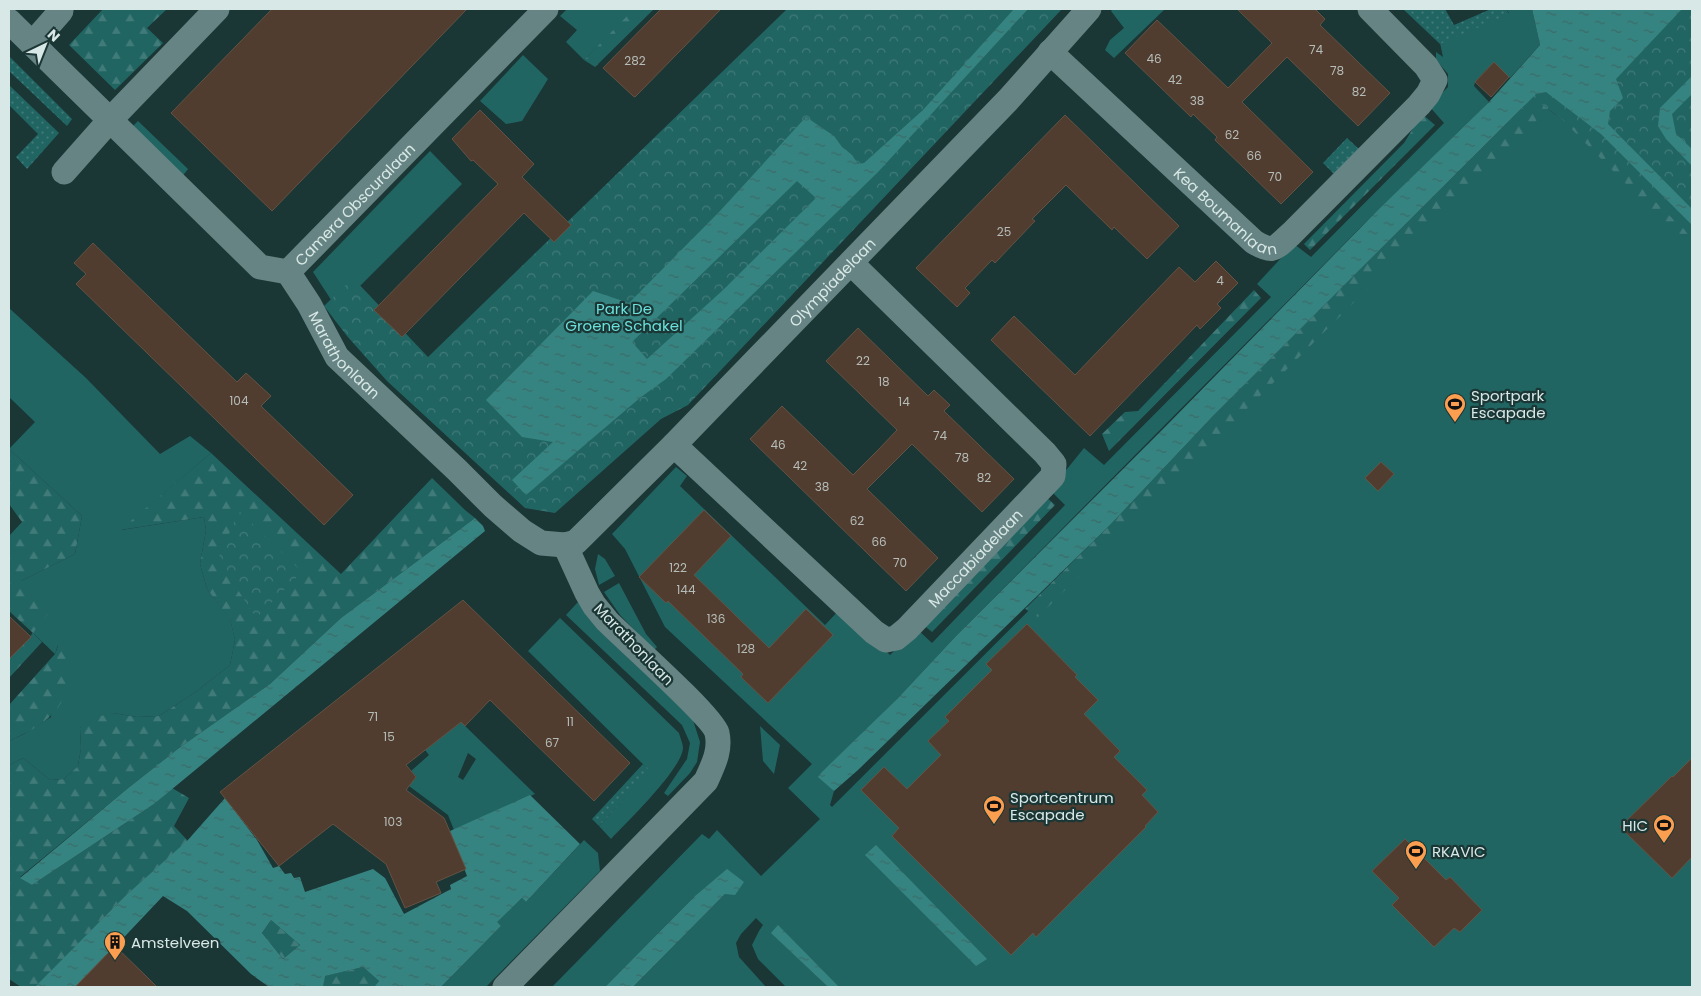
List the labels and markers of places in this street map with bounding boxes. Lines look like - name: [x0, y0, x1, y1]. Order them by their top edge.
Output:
- place label: Sportpark Escapade: [1471, 385, 1546, 423]
- sports icon: Sportpark Escapade: [1443, 392, 1467, 423]
- place label: Sportcentrum Escapade: [1010, 787, 1114, 825]
- sports icon: Sportcentrum Escapade: [982, 794, 1006, 825]
- sports icon: HIC: [1652, 813, 1676, 844]
- place label: HIC: [1622, 815, 1648, 836]
- sports icon: RKAVIC: [1404, 839, 1428, 870]
- place label: RKAVIC: [1432, 841, 1486, 862]
- building icon: Amstelveen: [103, 930, 127, 961]
- place label: Amstelveen: [131, 932, 219, 953]

